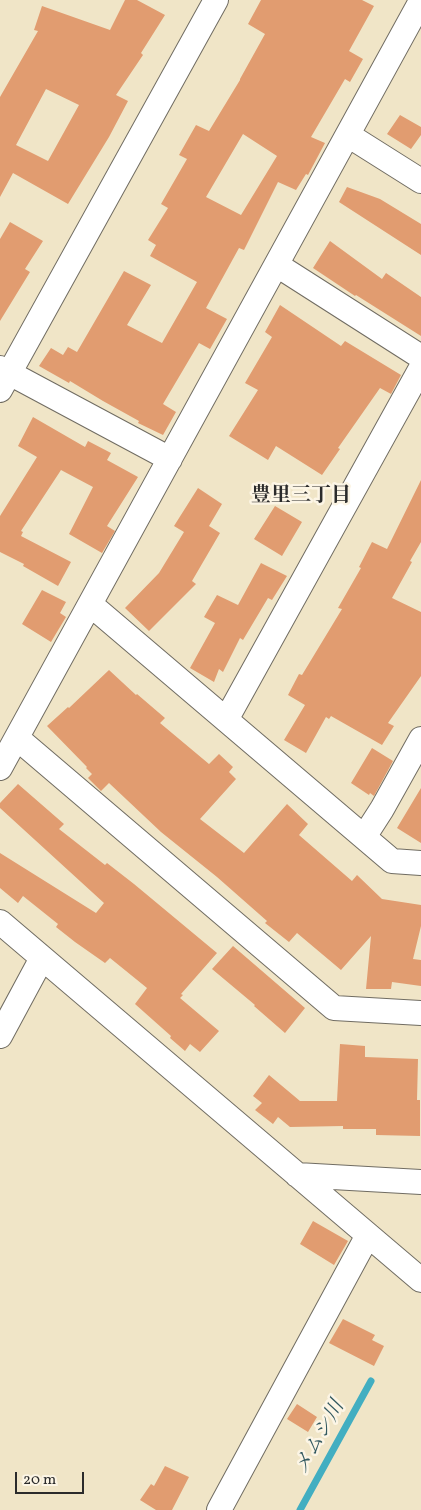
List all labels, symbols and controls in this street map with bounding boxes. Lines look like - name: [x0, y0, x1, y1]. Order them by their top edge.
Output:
- district label: 豊里三丁目: [251, 485, 351, 509]
- water label: メムシ川: [291, 1397, 351, 1479]
- scale bar: [18, 1462, 86, 1494]
- text: 20 m: [23, 1470, 56, 1491]

